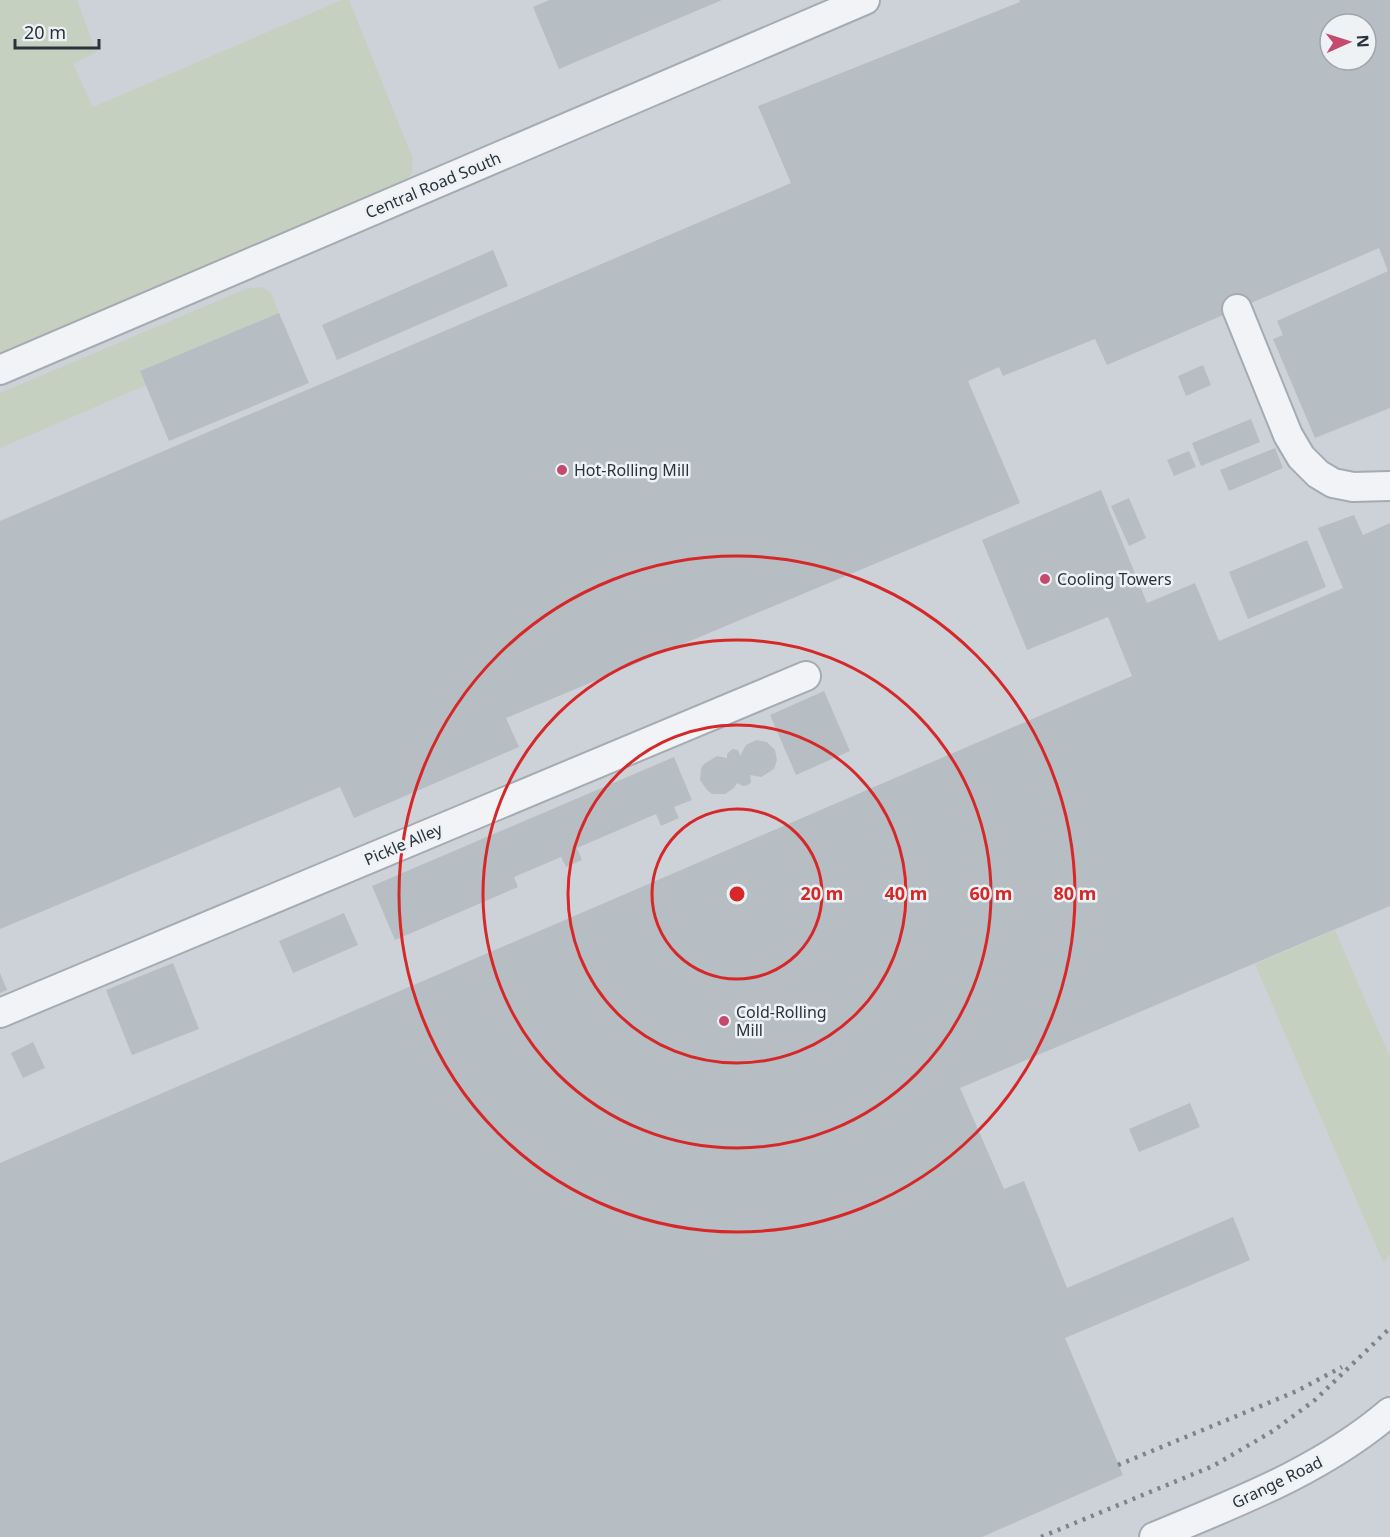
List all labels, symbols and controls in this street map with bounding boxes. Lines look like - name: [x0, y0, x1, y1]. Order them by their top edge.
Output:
- scale bar: [15, 12, 99, 50]
- north arrow: [1318, 12, 1378, 72]
- text: 20 m: [24, 20, 66, 44]
- text: N: [1352, 34, 1374, 48]
- street label: Central Road South: [362, 147, 504, 223]
- place label: Hot-Rolling Mill: [574, 459, 689, 481]
- marker: Hot-Rolling Mill: [555, 463, 569, 477]
- place label: Cooling Towers: [1057, 568, 1172, 590]
- marker: Cooling Towers: [1038, 572, 1052, 586]
- street label: Pickle Alley: [361, 817, 446, 870]
- text: 20 m: [801, 881, 843, 905]
- text: 40 m: [885, 881, 927, 905]
- text: 60 m: [970, 881, 1012, 905]
- text: 80 m: [1054, 881, 1096, 905]
- centre of rings: [727, 884, 747, 904]
- place label: Cold-Rolling Mill: [736, 1001, 827, 1041]
- marker: Cold-Rolling Mill: [717, 1014, 731, 1028]
- street label: Grange Road: [1228, 1451, 1326, 1513]

